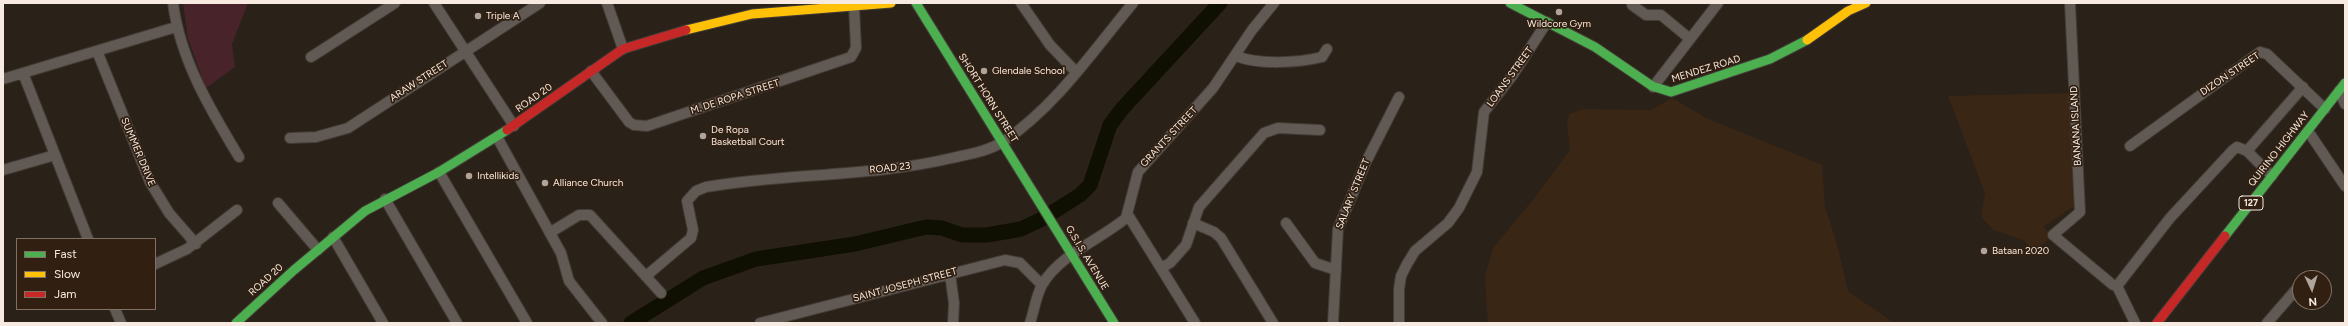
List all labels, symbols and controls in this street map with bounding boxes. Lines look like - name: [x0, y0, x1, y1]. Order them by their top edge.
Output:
- marker: Wildcore Gym: [1554, 7, 1564, 17]
- place label: Triple A: [486, 10, 520, 22]
- marker: Triple A: [473, 11, 483, 21]
- place label: Wildcore Gym: [1527, 18, 1591, 30]
- street label: LOANS STREET: [1484, 45, 1536, 109]
- street label: DIZON STREET: [2198, 50, 2262, 98]
- street label: SHORT HORN STREET: [956, 51, 1020, 145]
- street label: MENDEZ ROAD: [1670, 53, 1742, 85]
- street label: ARAW STREET: [388, 58, 450, 104]
- place label: Glendale School: [992, 65, 1065, 77]
- marker: Glendale School: [979, 66, 989, 76]
- street label: M. DE ROPA STREET: [689, 77, 781, 117]
- street label: ROAD 20: [513, 81, 555, 115]
- street label: BANANA ISLAND: [2068, 86, 2084, 166]
- street label: GRANTS STREET: [1138, 104, 1200, 170]
- street label: QUIRINO HIGHWAY: [2246, 109, 2312, 189]
- street label: SUMMER DRIVE: [118, 116, 158, 188]
- place label: De Ropa Basketball Court: [711, 124, 784, 148]
- marker: De Ropa Basketball Court: [698, 131, 708, 141]
- street label: SALARY STREET: [1333, 157, 1373, 231]
- street label: ROAD 23: [869, 160, 911, 176]
- place label: Intellikids: [477, 170, 519, 182]
- marker: Intellikids: [464, 171, 474, 181]
- place label: Alliance Church: [553, 177, 623, 189]
- marker: Alliance Church: [540, 178, 550, 188]
- road number: 127: [2239, 196, 2263, 210]
- street label: G.S.I.S. AVENUE: [1063, 223, 1111, 293]
- legend: [16, 238, 156, 310]
- place label: Bataan 2020: [1992, 245, 2049, 257]
- marker: Bataan 2020: [1979, 246, 1989, 256]
- text: Fast: [54, 247, 77, 261]
- street label: ROAD 20: [246, 261, 286, 299]
- street label: SAINT JOSEPH STREET: [852, 265, 958, 305]
- text: Slow: [54, 267, 80, 281]
- north arrow: [2292, 270, 2332, 310]
- text: Jam: [54, 287, 77, 301]
- text: N: [2308, 295, 2318, 308]

